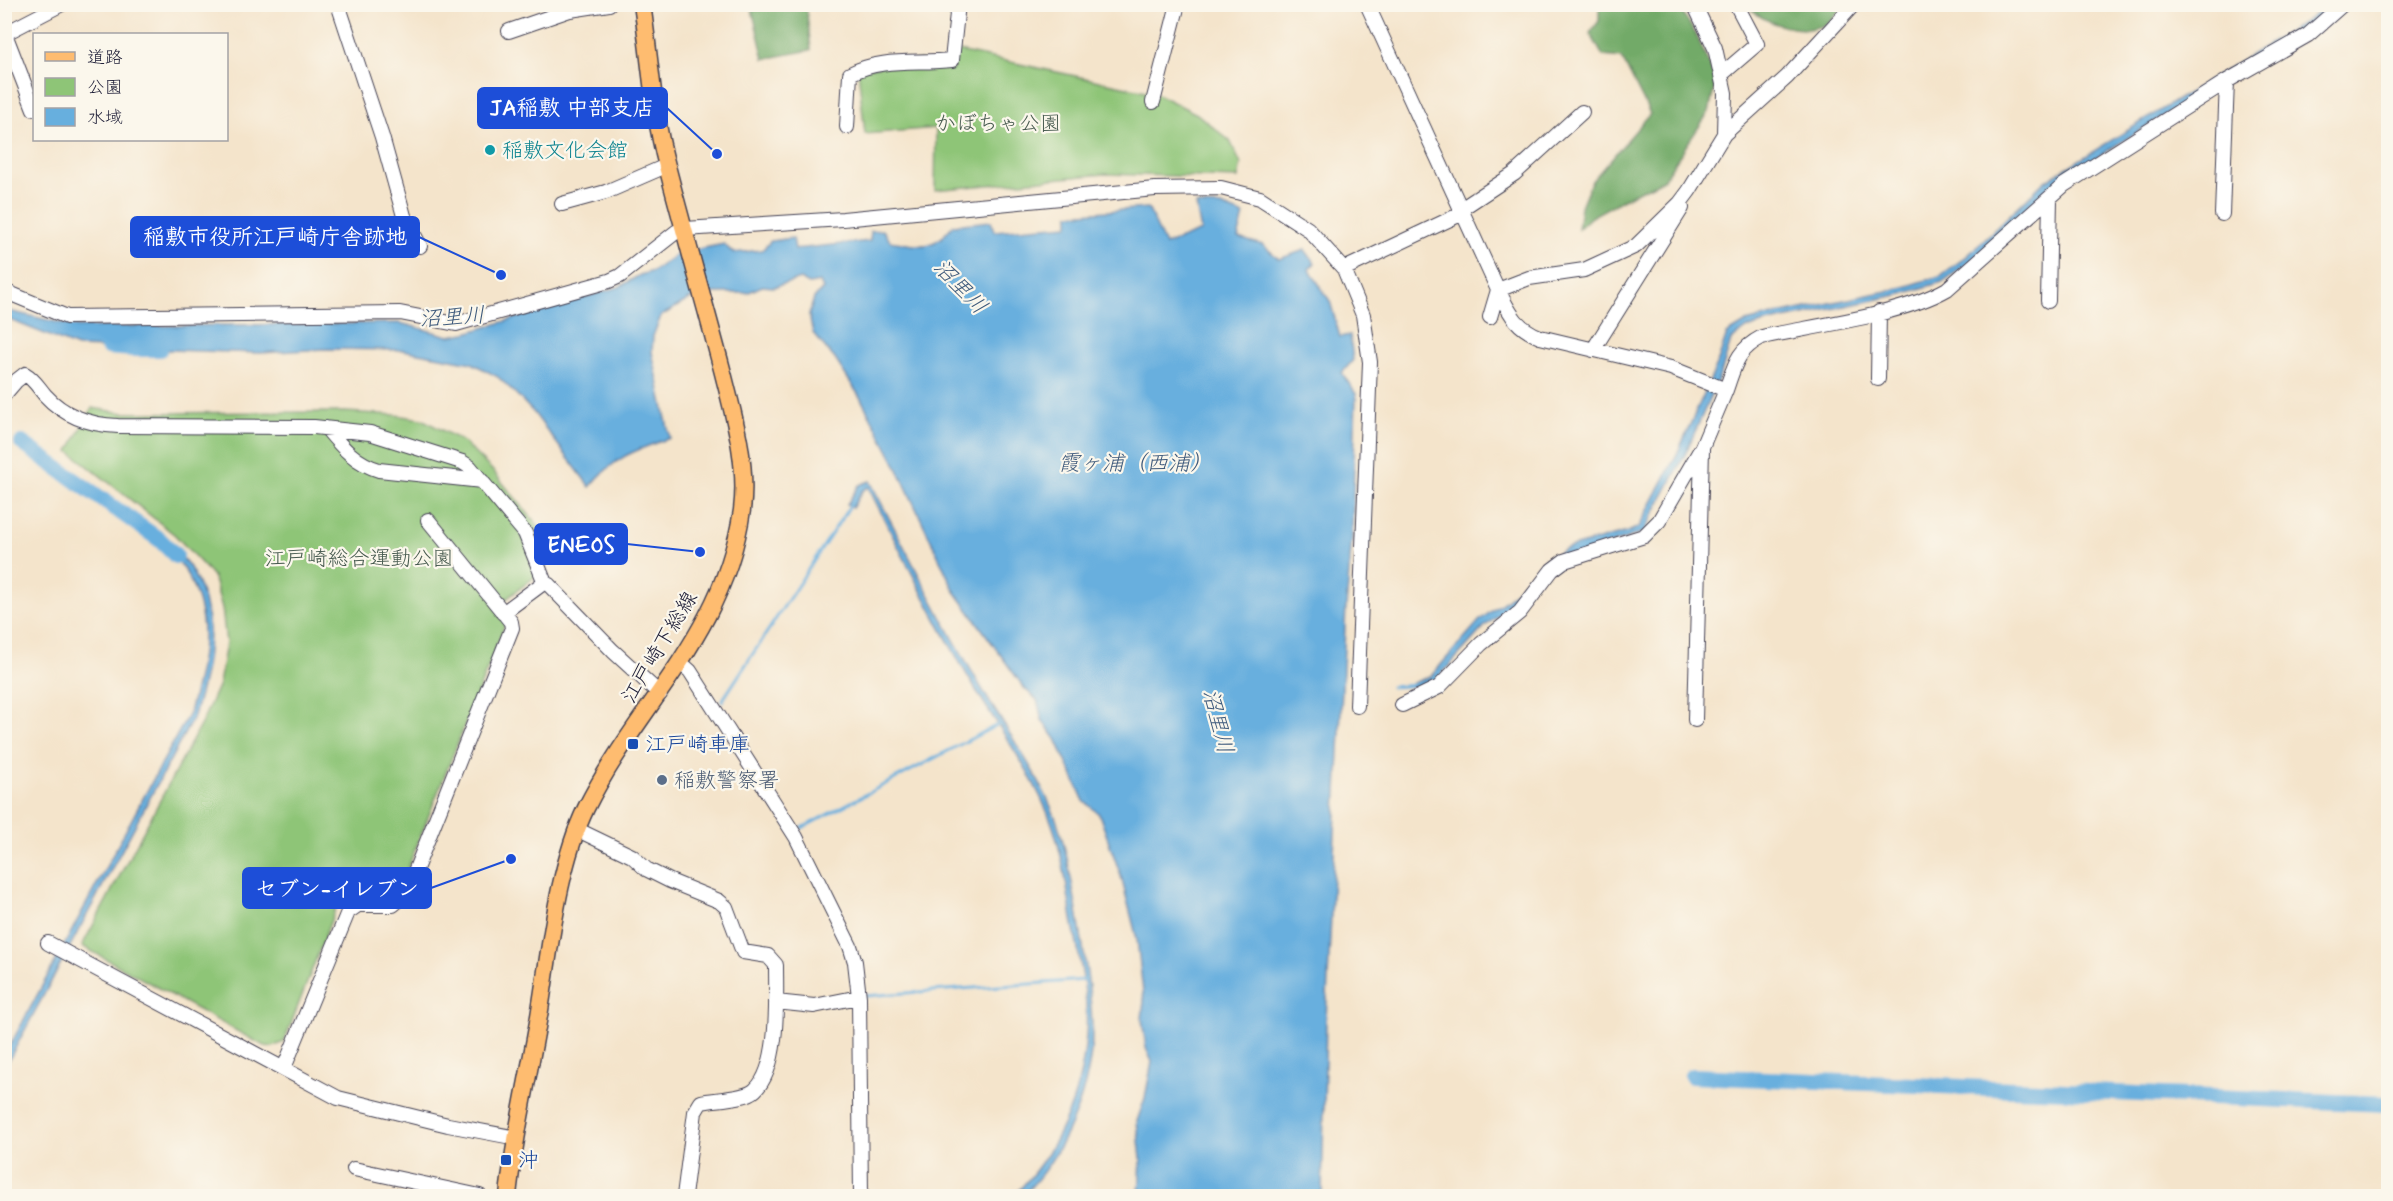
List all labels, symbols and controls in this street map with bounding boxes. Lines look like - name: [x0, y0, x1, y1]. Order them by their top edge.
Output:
- legend: [33, 33, 228, 141]
- text: 道路: [87, 46, 123, 70]
- text: 公園: [87, 76, 123, 100]
- callout: JA稲敷 中部支店: [478, 88, 667, 128]
- text: JA稲敷 中部支店: [489, 95, 655, 123]
- text: 水域: [87, 106, 123, 130]
- park label: かぼちゃ公園: [935, 110, 1061, 138]
- place label: 稲敷文化会館: [502, 137, 628, 165]
- marker: 稲敷文化会館: [483, 143, 497, 157]
- callout: 稲敷市役所江戸崎庁舎跡地: [131, 217, 419, 257]
- text: 稲敷市役所江戸崎庁舎跡地: [143, 224, 407, 252]
- water label: 沼里川: [927, 254, 993, 321]
- water label: 沼里川: [418, 302, 486, 334]
- water label: 霞ヶ浦（西浦）: [1058, 450, 1212, 478]
- callout: ENEOS: [535, 524, 627, 564]
- text: ENEOS: [547, 532, 616, 560]
- park label: 江戸崎総合運動公園: [265, 545, 454, 573]
- street label: 江戸崎下総線: [615, 586, 704, 709]
- water label: 沼里川: [1195, 686, 1239, 757]
- place label: 江戸崎車庫: [645, 731, 750, 759]
- marker: 江戸崎車庫: [626, 737, 640, 751]
- place label: 稲敷警察署: [674, 767, 779, 795]
- marker: 稲敷警察署: [655, 773, 669, 787]
- callout: セブン-イレブン: [243, 868, 431, 908]
- text: セブン-イレブン: [255, 876, 419, 904]
- place label: 沖: [518, 1147, 539, 1175]
- marker: 沖: [499, 1153, 513, 1167]

